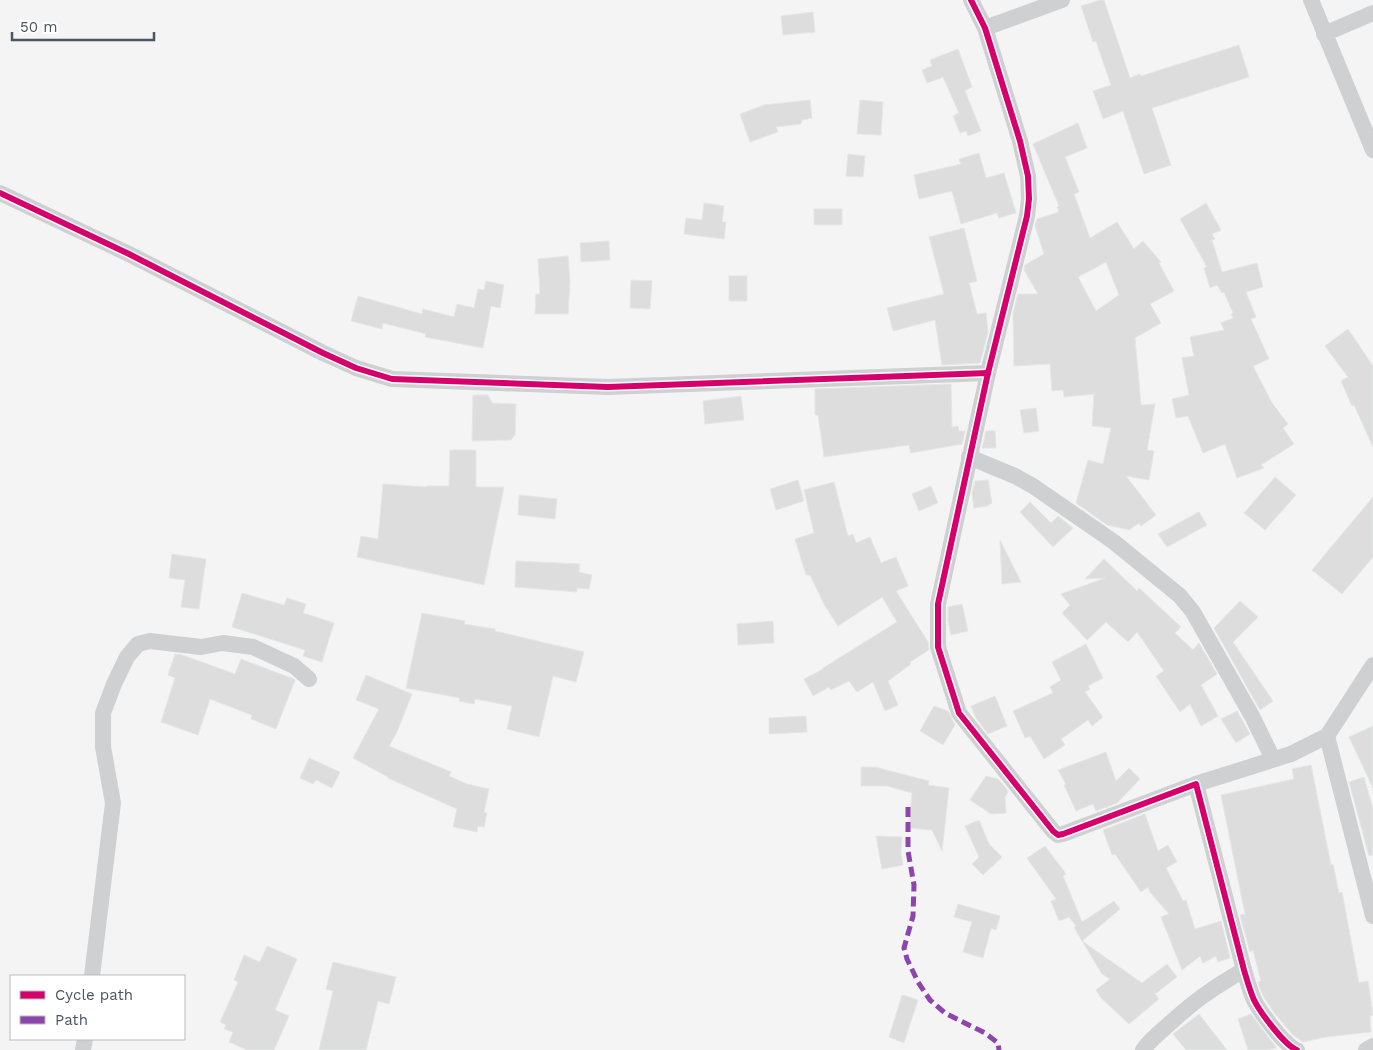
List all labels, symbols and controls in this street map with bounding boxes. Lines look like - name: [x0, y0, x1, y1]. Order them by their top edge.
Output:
- scale bar: [12, 10, 155, 42]
- text: 50 m: [20, 18, 57, 36]
- legend: [10, 975, 185, 1040]
- text: Cycle path: [55, 986, 133, 1004]
- text: Path: [55, 1011, 88, 1029]

